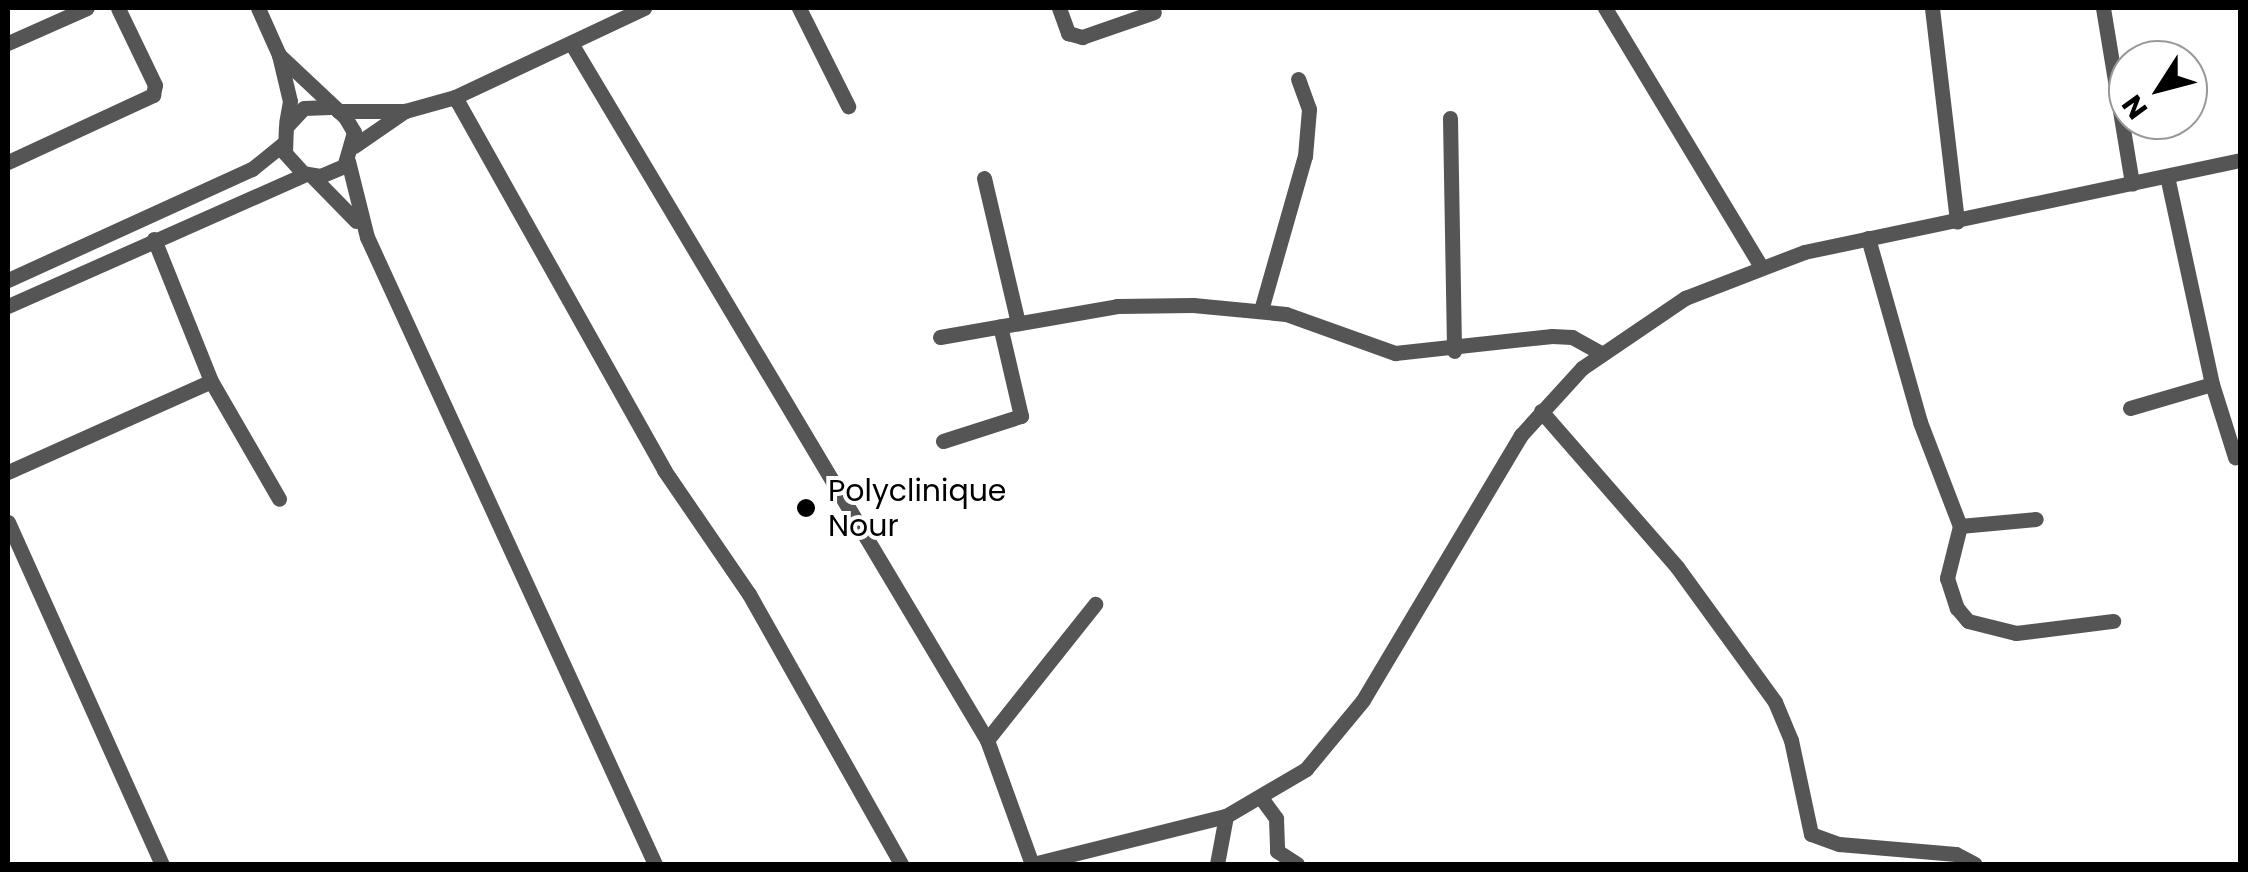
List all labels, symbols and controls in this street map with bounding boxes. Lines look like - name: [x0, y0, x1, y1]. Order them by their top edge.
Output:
- north arrow: [2108, 40, 2208, 140]
- text: N: [2113, 87, 2157, 127]
- place label: Polyclinique Nour: [828, 473, 1006, 544]
- marker: Polyclinique Nour: [793, 495, 819, 521]

